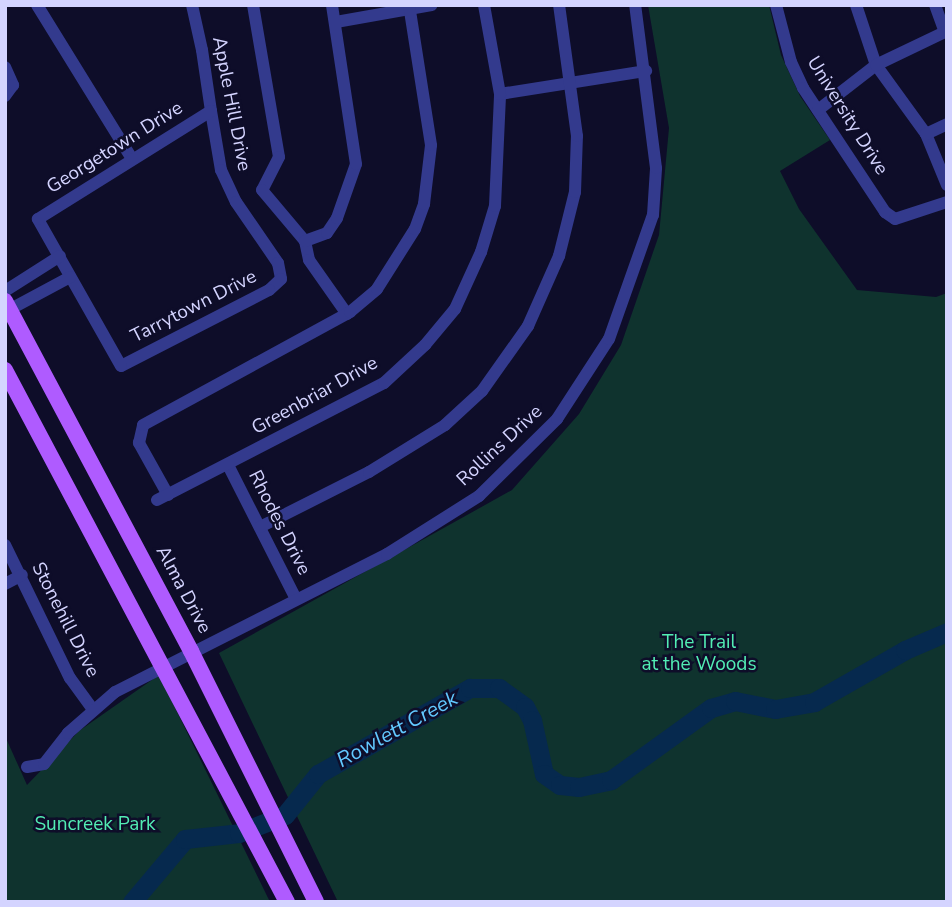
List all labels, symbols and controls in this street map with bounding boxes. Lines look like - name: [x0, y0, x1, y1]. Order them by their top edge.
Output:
- street label: Apple Hill Drive: [207, 35, 255, 173]
- street label: University Drive: [801, 52, 893, 180]
- street label: Georgetown Drive: [43, 97, 187, 199]
- street label: Tarrytown Drive: [127, 266, 261, 348]
- street label: Greenbriar Drive: [248, 352, 382, 440]
- street label: Rollins Drive: [453, 401, 547, 491]
- street label: Rhodes Drive: [243, 467, 315, 579]
- street label: Alma Drive: [150, 542, 216, 638]
- street label: Stonehill Drive: [26, 559, 104, 681]
- park label: The Trail at the Woods: [641, 632, 757, 676]
- water label: Rowlett Creek: [332, 685, 462, 773]
- park label: Suncreek Park: [34, 814, 156, 836]

